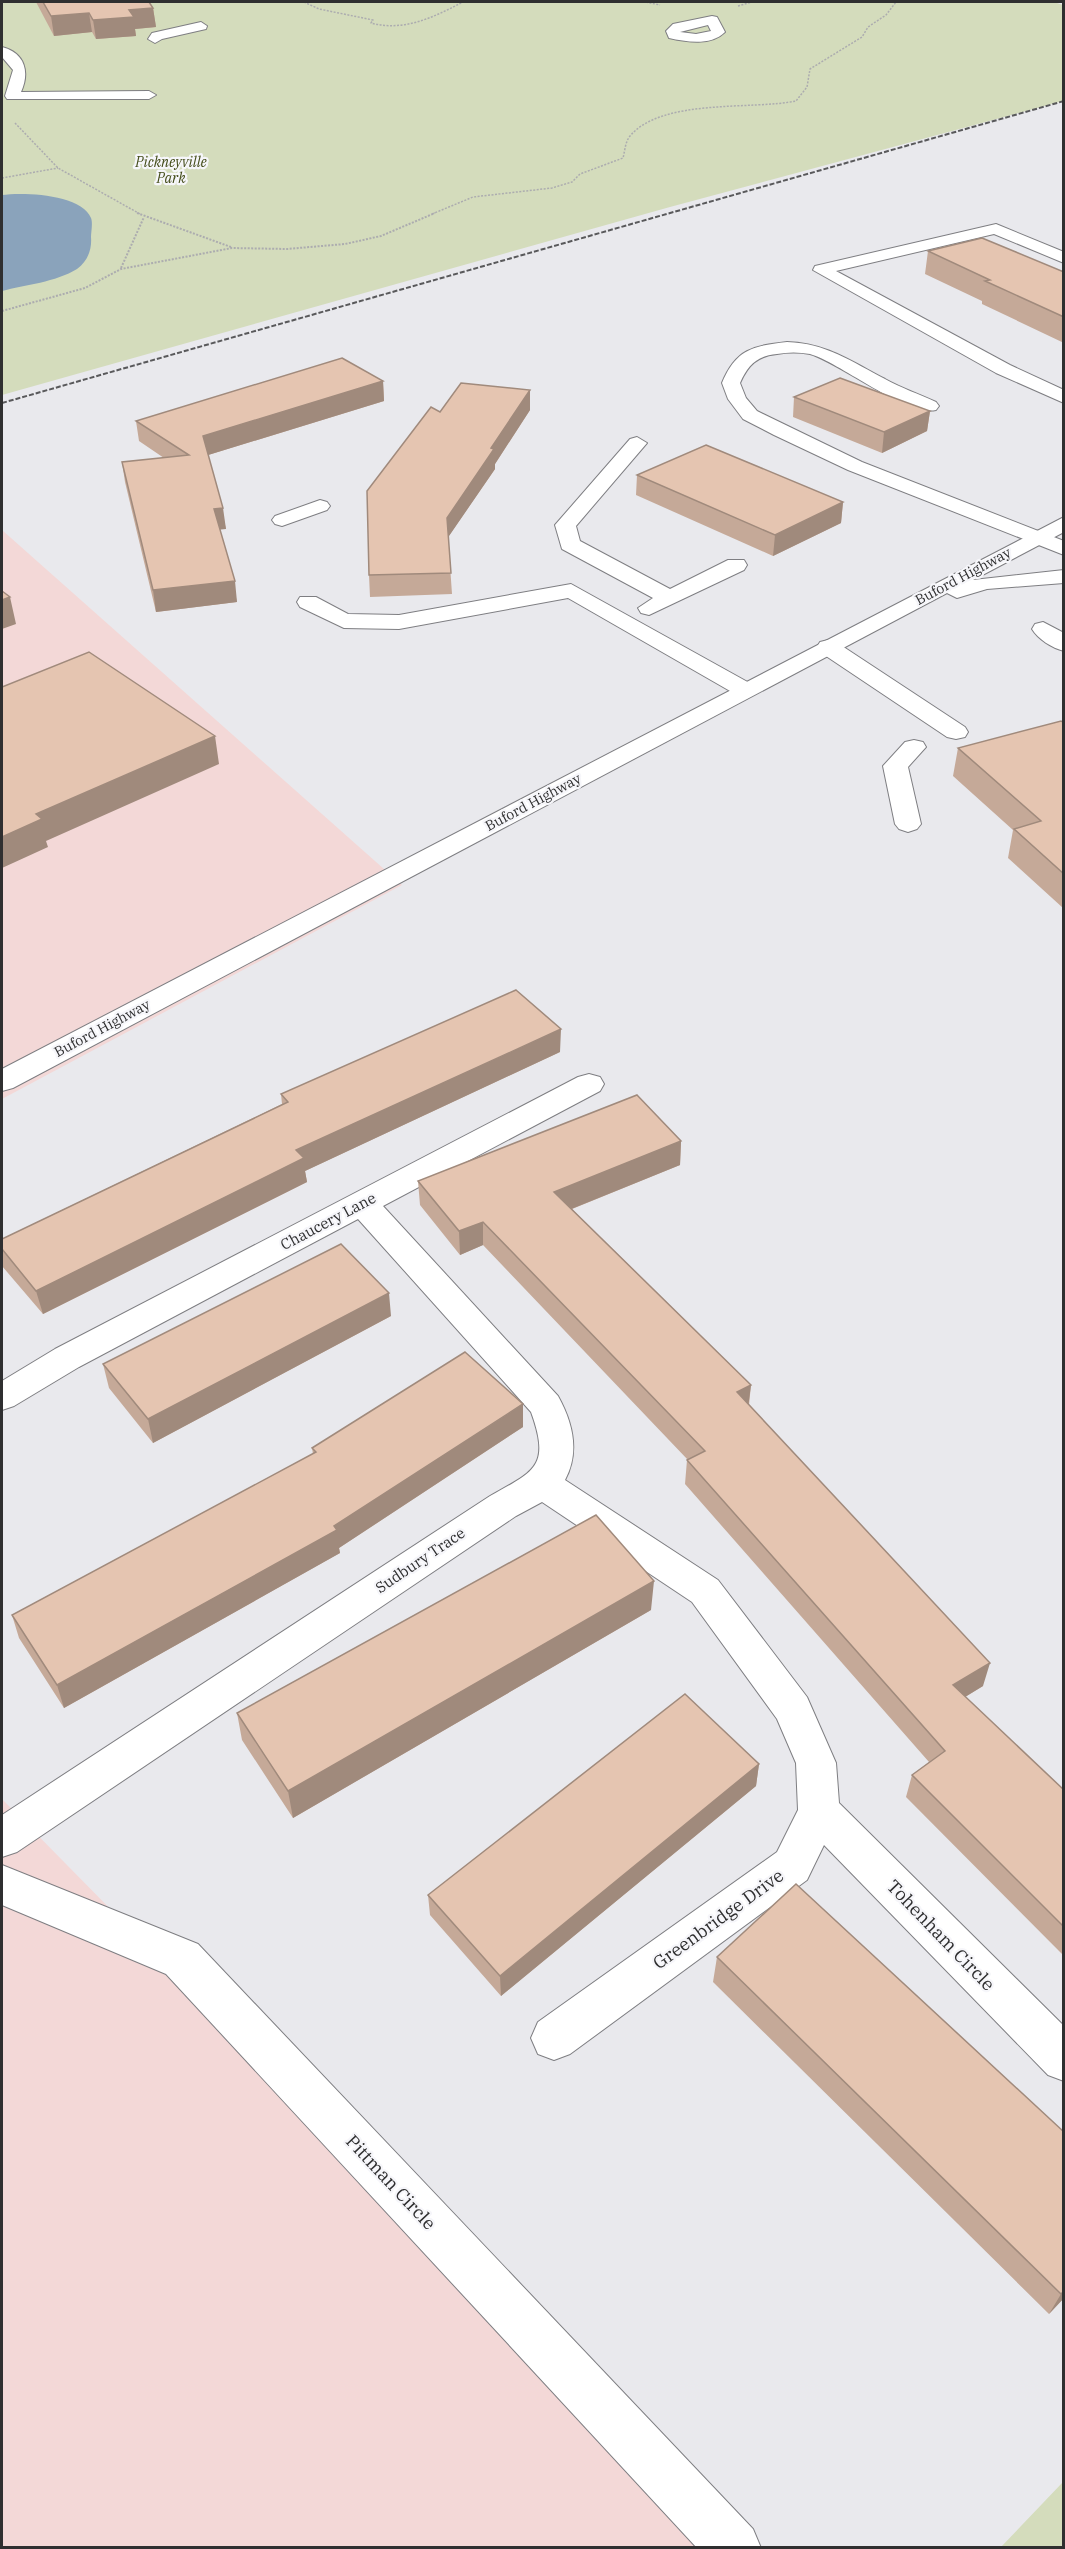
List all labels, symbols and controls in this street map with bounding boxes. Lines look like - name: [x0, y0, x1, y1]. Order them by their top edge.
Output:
- park label: Pickneyville Park: [134, 153, 208, 187]
- street label: Buford Highway: [912, 543, 1014, 609]
- street label: Buford Highway: [482, 769, 584, 835]
- street label: Buford Highway: [51, 995, 153, 1061]
- street label: Chaucery Lane: [277, 1188, 379, 1254]
- street label: Sudbury Trace: [372, 1523, 468, 1597]
- street label: Greenbridge Drive: [648, 1864, 788, 1974]
- street label: Tohenham Circle: [882, 1875, 1000, 1995]
- street label: Pittman Circle: [341, 2130, 441, 2234]

